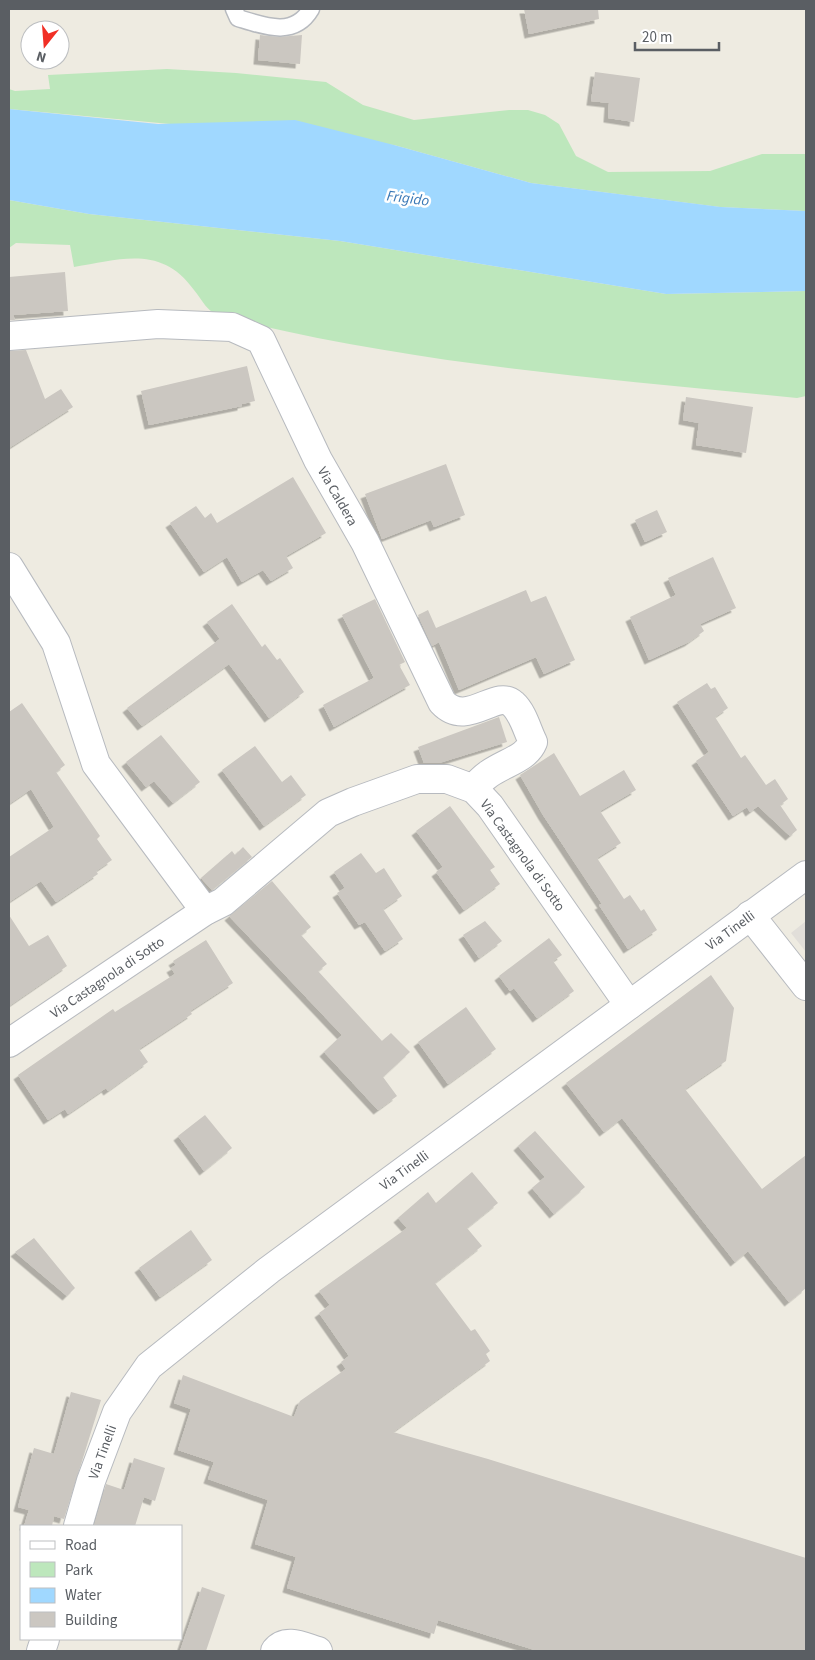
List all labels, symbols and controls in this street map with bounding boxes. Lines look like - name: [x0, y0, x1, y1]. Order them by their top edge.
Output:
- north arrow: [20, 20, 70, 70]
- scale bar: [635, 20, 719, 52]
- text: 20 m: [642, 27, 672, 48]
- text: N: [34, 46, 49, 67]
- water label: Frigido: [385, 185, 431, 212]
- street label: Via Caldera: [312, 463, 362, 530]
- street label: Via Castagnola di Sotto: [475, 796, 570, 916]
- street label: Via Tinelli: [702, 906, 759, 956]
- street label: Via Castagnola di Sotto: [47, 932, 169, 1024]
- street label: Via Tinelli: [376, 1146, 433, 1196]
- street label: Via Tinelli: [84, 1422, 122, 1482]
- legend: [20, 1525, 182, 1640]
- text: Road: [65, 1535, 97, 1556]
- text: Park: [65, 1560, 94, 1581]
- text: Water: [65, 1585, 102, 1606]
- text: Building: [65, 1610, 118, 1631]

